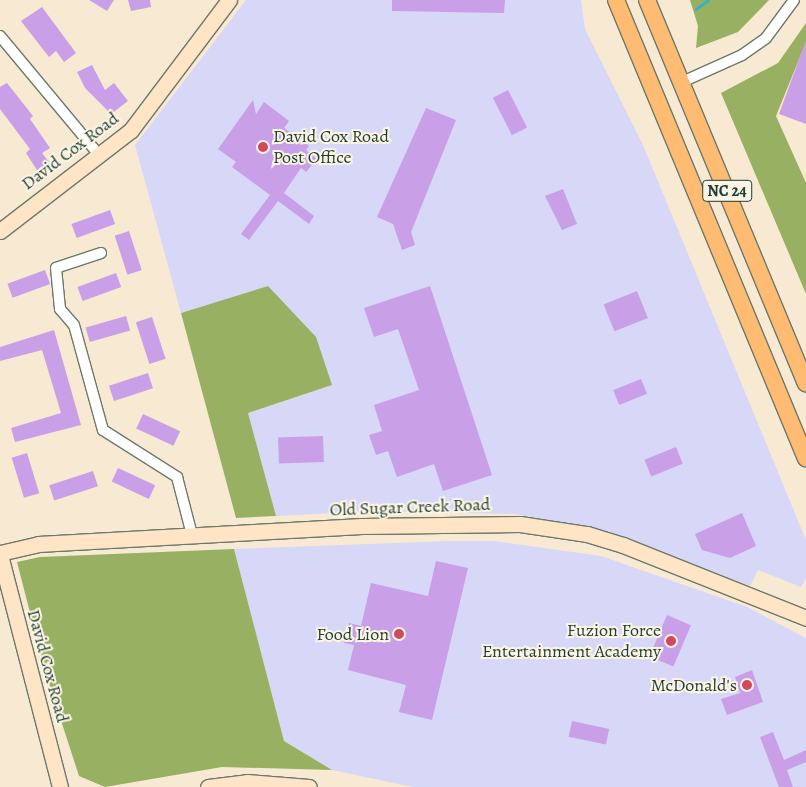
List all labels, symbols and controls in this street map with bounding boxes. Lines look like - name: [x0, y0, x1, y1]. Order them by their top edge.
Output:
- street label: David Cox Road: [17, 107, 123, 195]
- place label: David Cox Road Post Office: [273, 126, 389, 168]
- marker: David Cox Road Post Office: [257, 141, 269, 153]
- road number: NC 24: [702, 178, 752, 205]
- street label: Old Sugar Creek Road: [329, 493, 491, 521]
- street label: David Cox Road: [23, 607, 73, 725]
- place label: Fuzion Force Entertainment Academy: [482, 620, 661, 662]
- place label: Food Lion: [316, 623, 389, 645]
- marker: Food Lion: [393, 628, 405, 640]
- marker: Fuzion Force Entertainment Academy: [665, 635, 677, 647]
- place label: McDonald's: [651, 674, 737, 696]
- marker: McDonald's: [741, 679, 753, 691]

